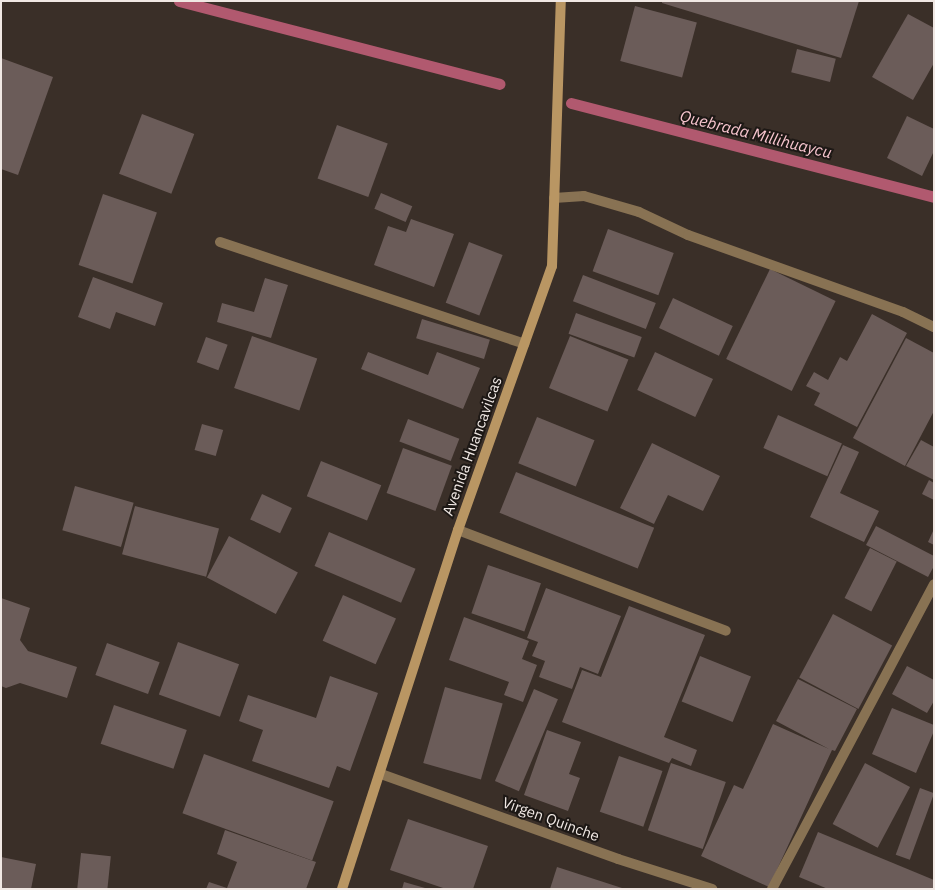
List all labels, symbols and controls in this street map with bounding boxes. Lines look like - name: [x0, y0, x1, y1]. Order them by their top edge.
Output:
- water label: Quebrada Millihuaycu: [678, 106, 834, 162]
- street label: Avenida Huancavilcas: [438, 374, 506, 518]
- street label: Virgen Quinche: [500, 793, 602, 845]

